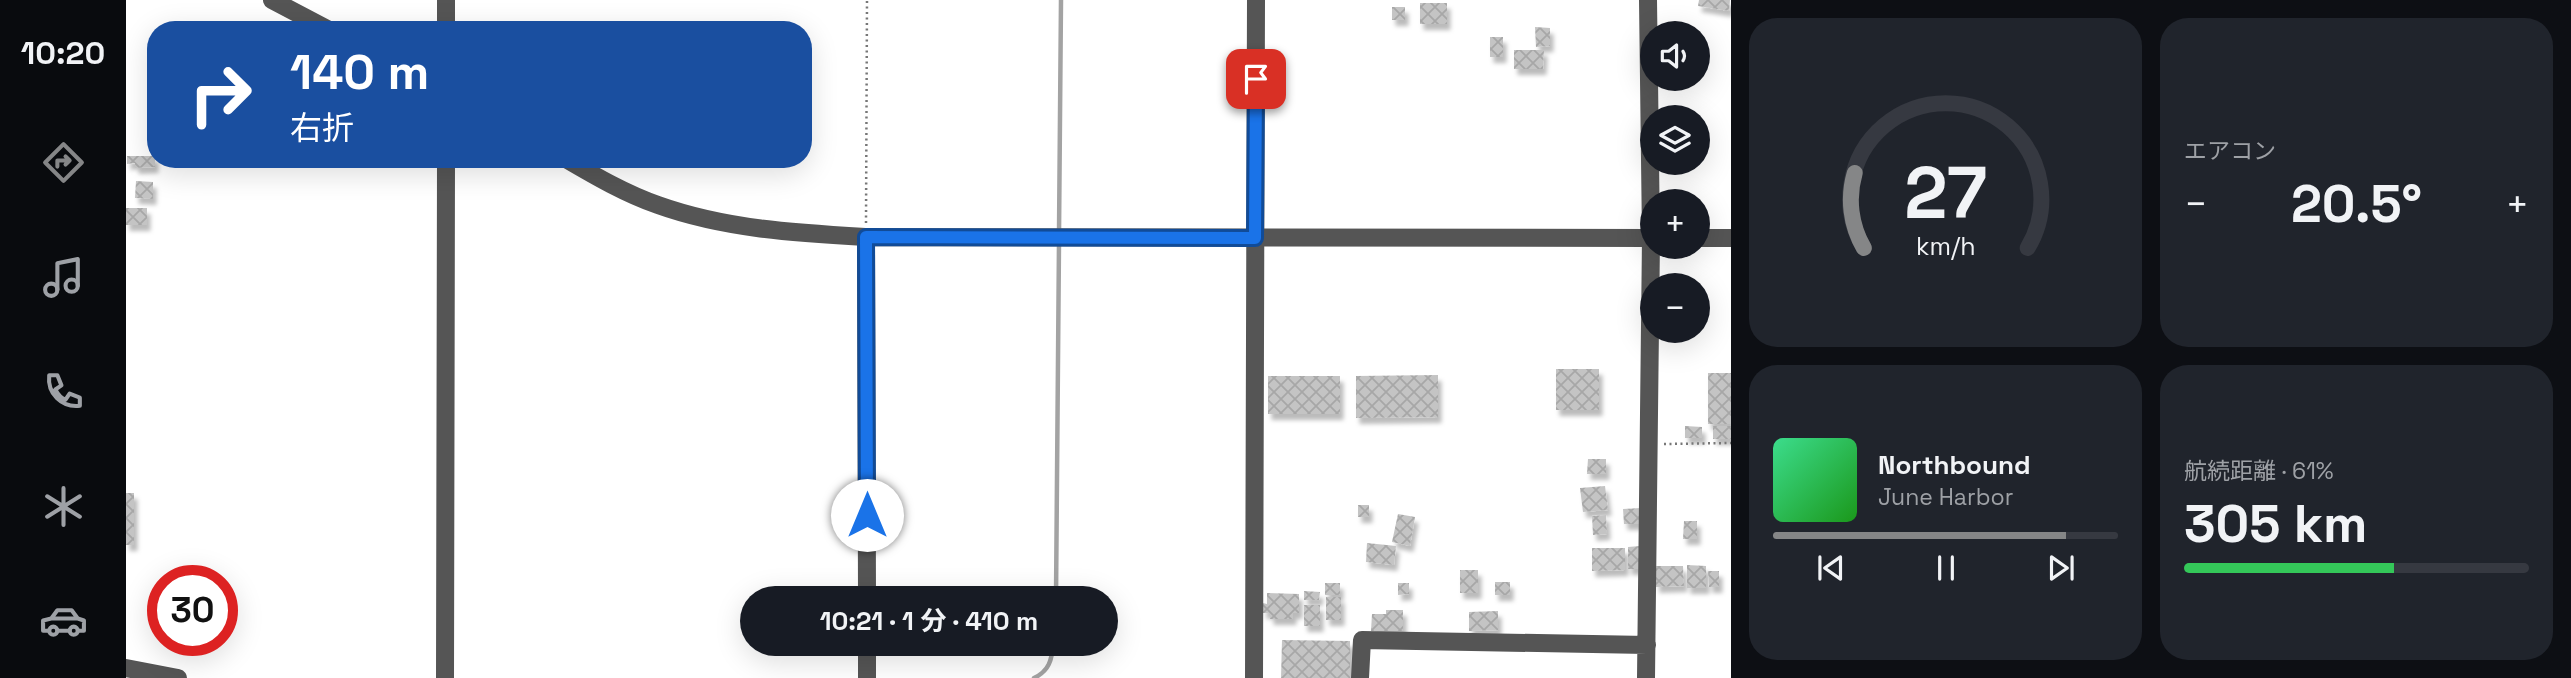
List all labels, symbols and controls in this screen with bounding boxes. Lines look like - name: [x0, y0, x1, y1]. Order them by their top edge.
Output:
- map controls: [1640, 21, 1710, 343]
- button: sound: [1640, 21, 1710, 91]
- text: 10:20: [21, 33, 105, 73]
- text: 140 m: [290, 41, 429, 103]
- icon: right: [175, 49, 266, 140]
- pin: [1226, 49, 1286, 109]
- icon: arrive: [1237, 60, 1275, 98]
- button: layers: [1640, 105, 1710, 175]
- text: 右折: [290, 108, 354, 148]
- text: エアコン: [2184, 136, 2276, 166]
- icon: directions: [39, 138, 88, 187]
- text: 27: [1904, 147, 1987, 240]
- text: 20.5°: [2291, 171, 2422, 237]
- text: −: [2184, 180, 2208, 228]
- text: +: [2505, 180, 2529, 228]
- button: +: [1640, 189, 1710, 259]
- text: km/h: [1916, 230, 1975, 262]
- icon: music: [39, 253, 88, 302]
- button: −: [1640, 273, 1710, 343]
- icon: phone: [39, 367, 88, 416]
- text: Northbound: [1878, 448, 2031, 482]
- text: 航続距離 · 61%: [2184, 456, 2334, 486]
- position arrow: [830, 478, 904, 552]
- icon: climate: [39, 482, 88, 531]
- text: June Harbor: [1878, 482, 2013, 512]
- text: 305 km: [2184, 491, 2367, 557]
- icon: previous: [1812, 549, 1850, 587]
- icon: pause: [1927, 549, 1965, 587]
- icon: next: [2042, 549, 2080, 587]
- speed limit sign: 30: [147, 565, 238, 656]
- icon: car: [39, 596, 88, 645]
- text: 10:21 · 1 分 · 410 m: [820, 604, 1038, 638]

